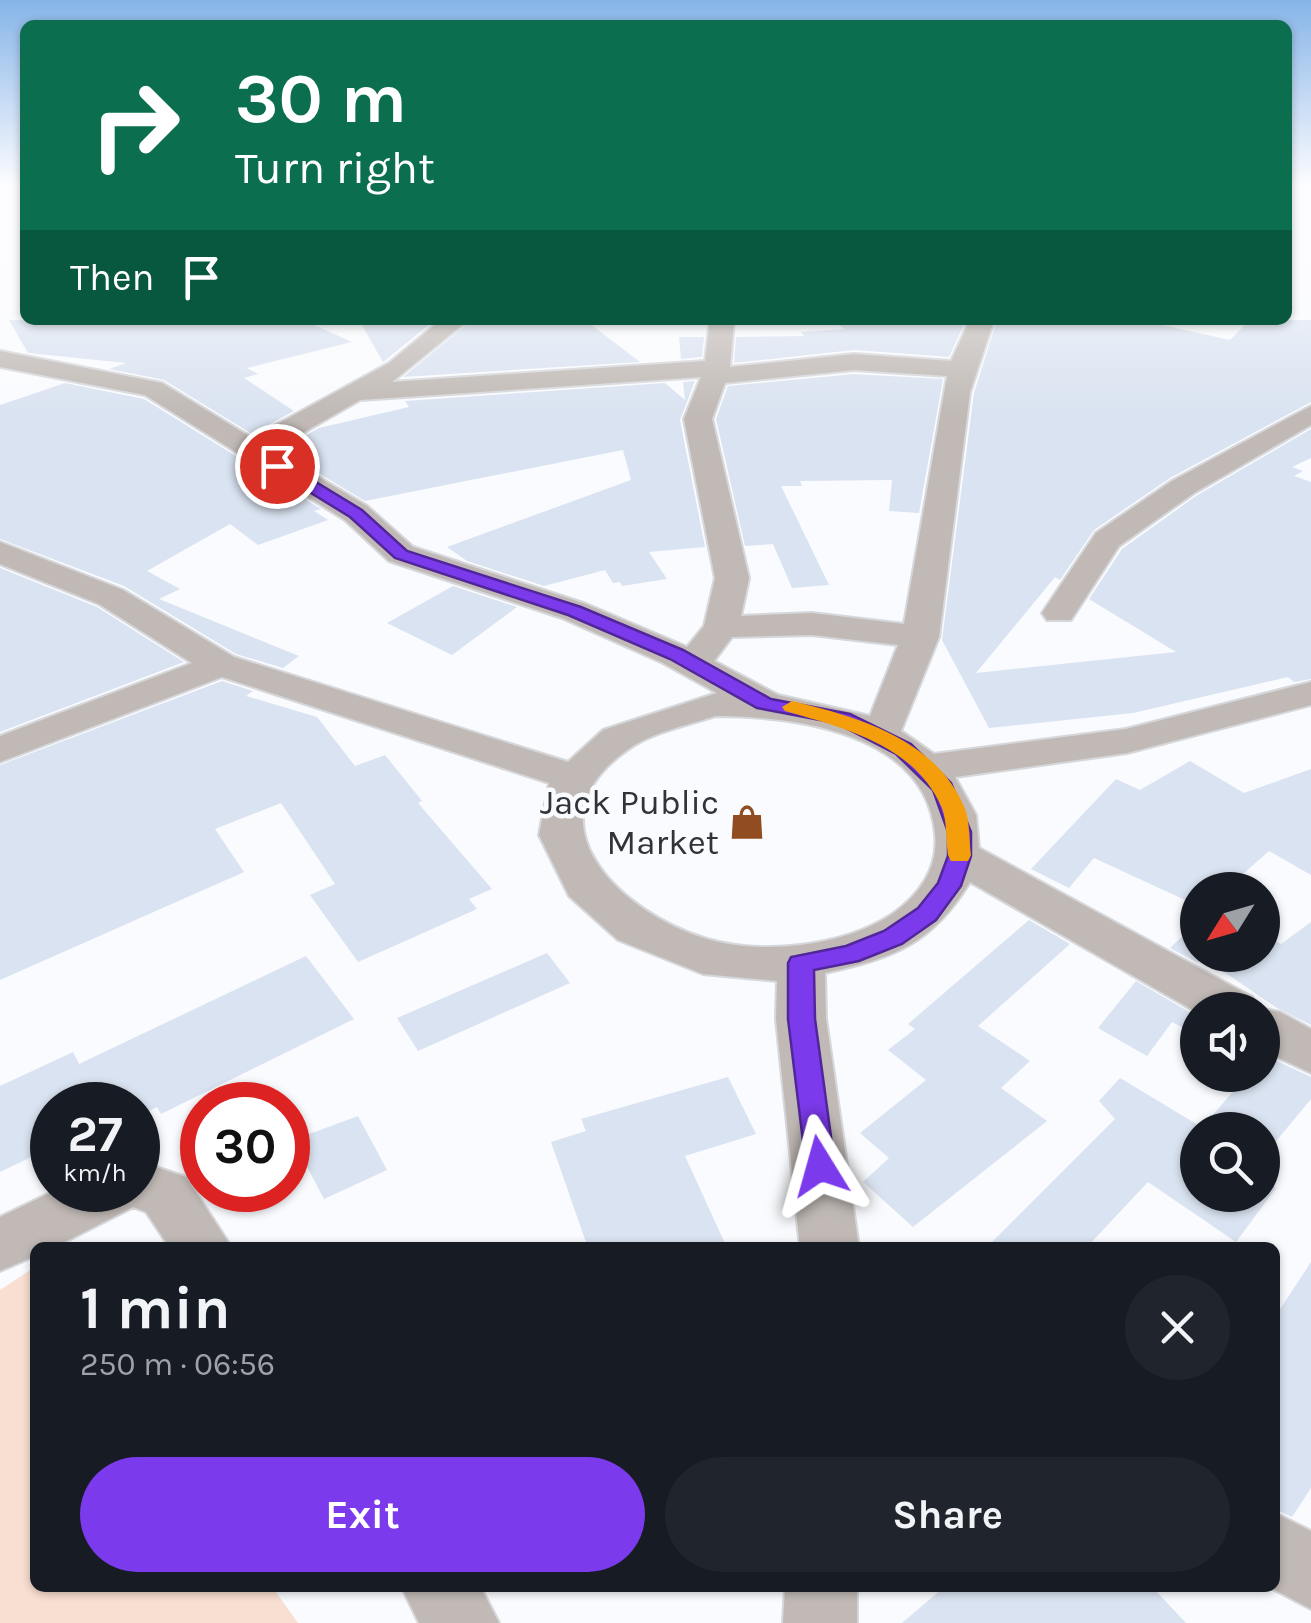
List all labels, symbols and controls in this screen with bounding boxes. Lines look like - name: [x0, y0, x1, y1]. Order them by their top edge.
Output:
- text: 30 m: [235, 58, 407, 140]
- icon: right: [70, 60, 200, 190]
- text: Turn right: [235, 142, 435, 194]
- icon: arrive: [174, 250, 229, 305]
- text: Then: [70, 255, 154, 300]
- pin: [235, 424, 320, 509]
- icon: arrive: [250, 439, 305, 494]
- place label: Jack Public Market: [540, 782, 719, 863]
- shop icon: Jack Public Market: [728, 803, 766, 841]
- north arrow: [1180, 872, 1280, 972]
- map controls: [1180, 872, 1280, 1212]
- button: sound: [1180, 992, 1280, 1092]
- speed limit sign: 30: [180, 1082, 310, 1212]
- text: 27: [67, 1105, 123, 1164]
- button: search: [1180, 1112, 1280, 1212]
- position arrow: [768, 1114, 872, 1218]
- text: km/h: [63, 1158, 127, 1187]
- text: 1 min: [80, 1273, 231, 1343]
- button: close: [1125, 1275, 1230, 1380]
- text: 250 m · 06:56: [80, 1346, 275, 1383]
- button: Exit: [80, 1457, 645, 1572]
- button: Share: [665, 1457, 1230, 1572]

